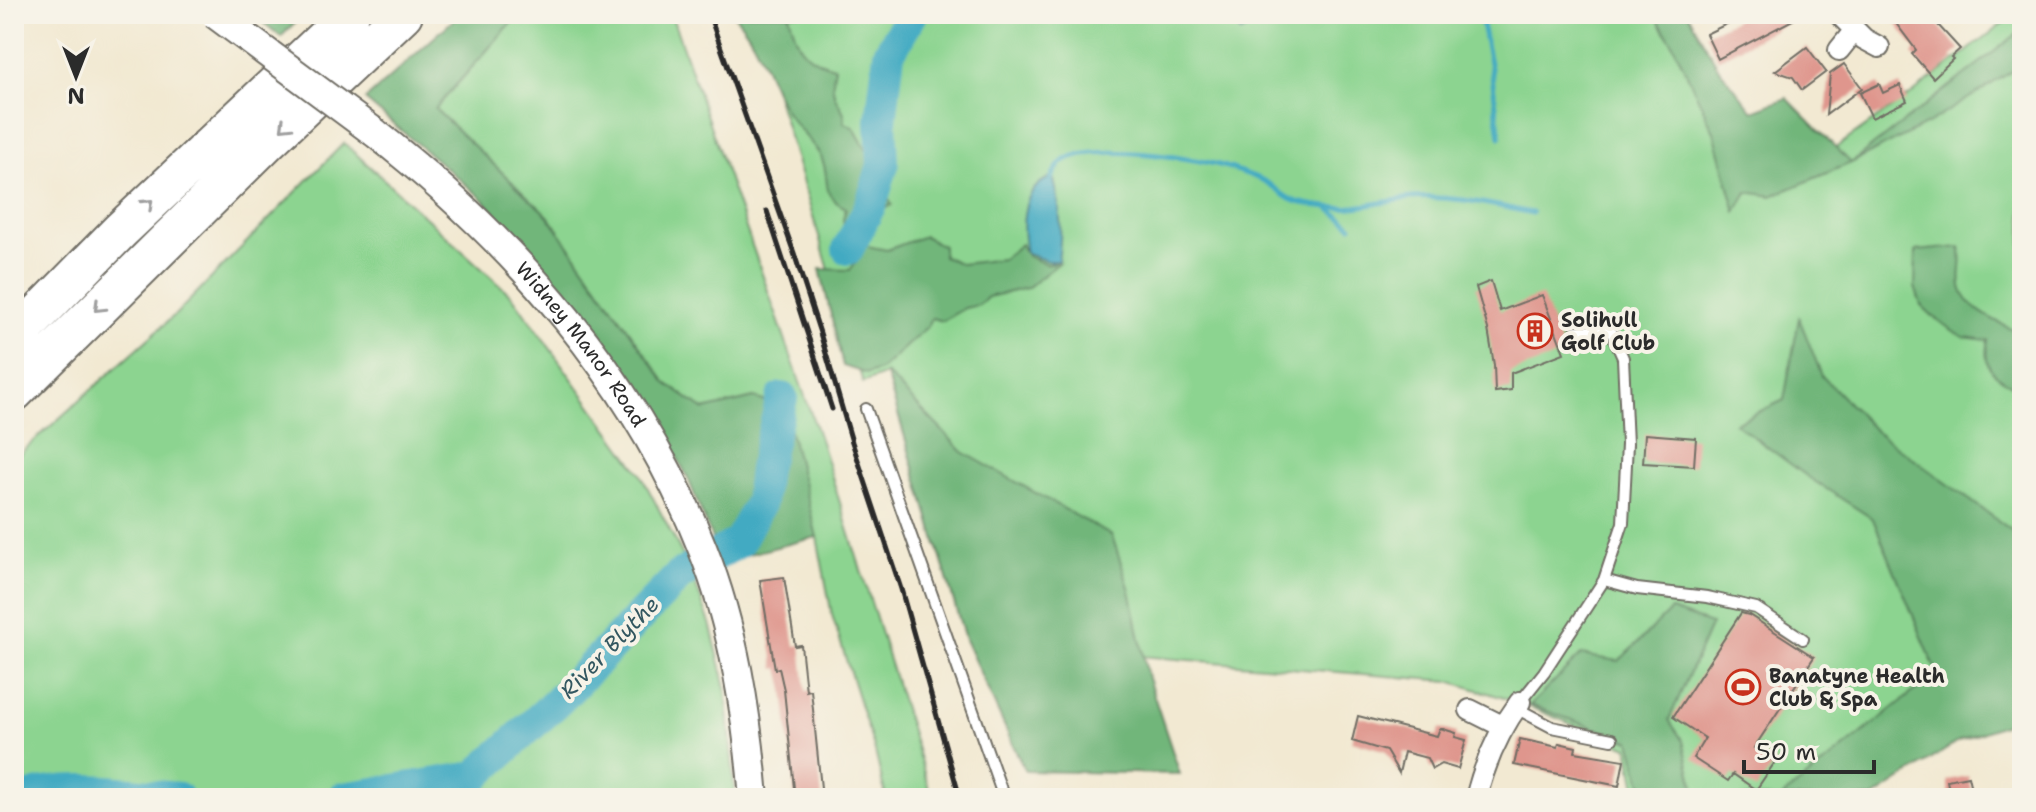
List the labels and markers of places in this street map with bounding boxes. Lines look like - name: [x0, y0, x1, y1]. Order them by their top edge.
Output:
- place label: Solihull Golf Club: [1561, 307, 1655, 356]
- building icon: Solihull Golf Club: [1516, 312, 1554, 350]
- place label: Banatyne Health Club & Spa: [1769, 663, 1945, 712]
- sports icon: Banatyne Health Club & Spa: [1724, 668, 1762, 706]

